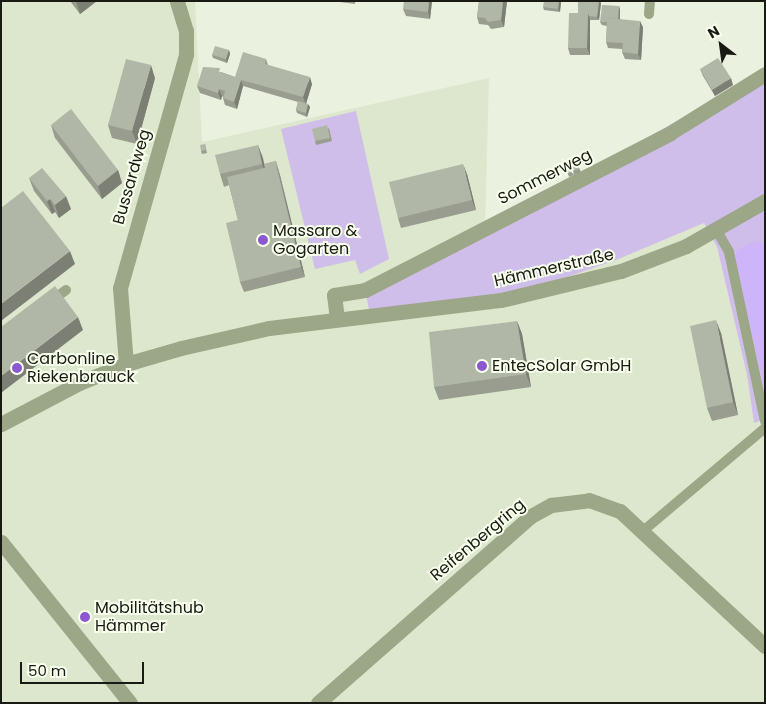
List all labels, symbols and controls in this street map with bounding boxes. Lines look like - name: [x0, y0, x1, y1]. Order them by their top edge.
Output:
- north arrow: [696, 20, 746, 70]
- text: N: [704, 21, 723, 43]
- street label: Bussardweg: [109, 127, 155, 227]
- street label: Sommerweg: [495, 145, 595, 209]
- place label: Massaro & Gogarten: [273, 221, 357, 259]
- marker: Massaro & Gogarten: [257, 234, 269, 246]
- street label: Hämmerstraße: [492, 245, 616, 291]
- place label: Carbonline Riekenbrauck: [27, 349, 135, 387]
- place label: EntecSolar GmbH: [492, 356, 631, 376]
- marker: EntecSolar GmbH: [476, 360, 488, 372]
- marker: Carbonline Riekenbrauck: [11, 362, 23, 374]
- street label: Reifenbergring: [427, 495, 529, 585]
- place label: Mobilitätshub Hämmer: [95, 598, 204, 636]
- marker: Mobilitätshub Hämmer: [79, 611, 91, 623]
- scale bar: [22, 652, 146, 684]
- text: 50 m: [28, 660, 66, 681]

